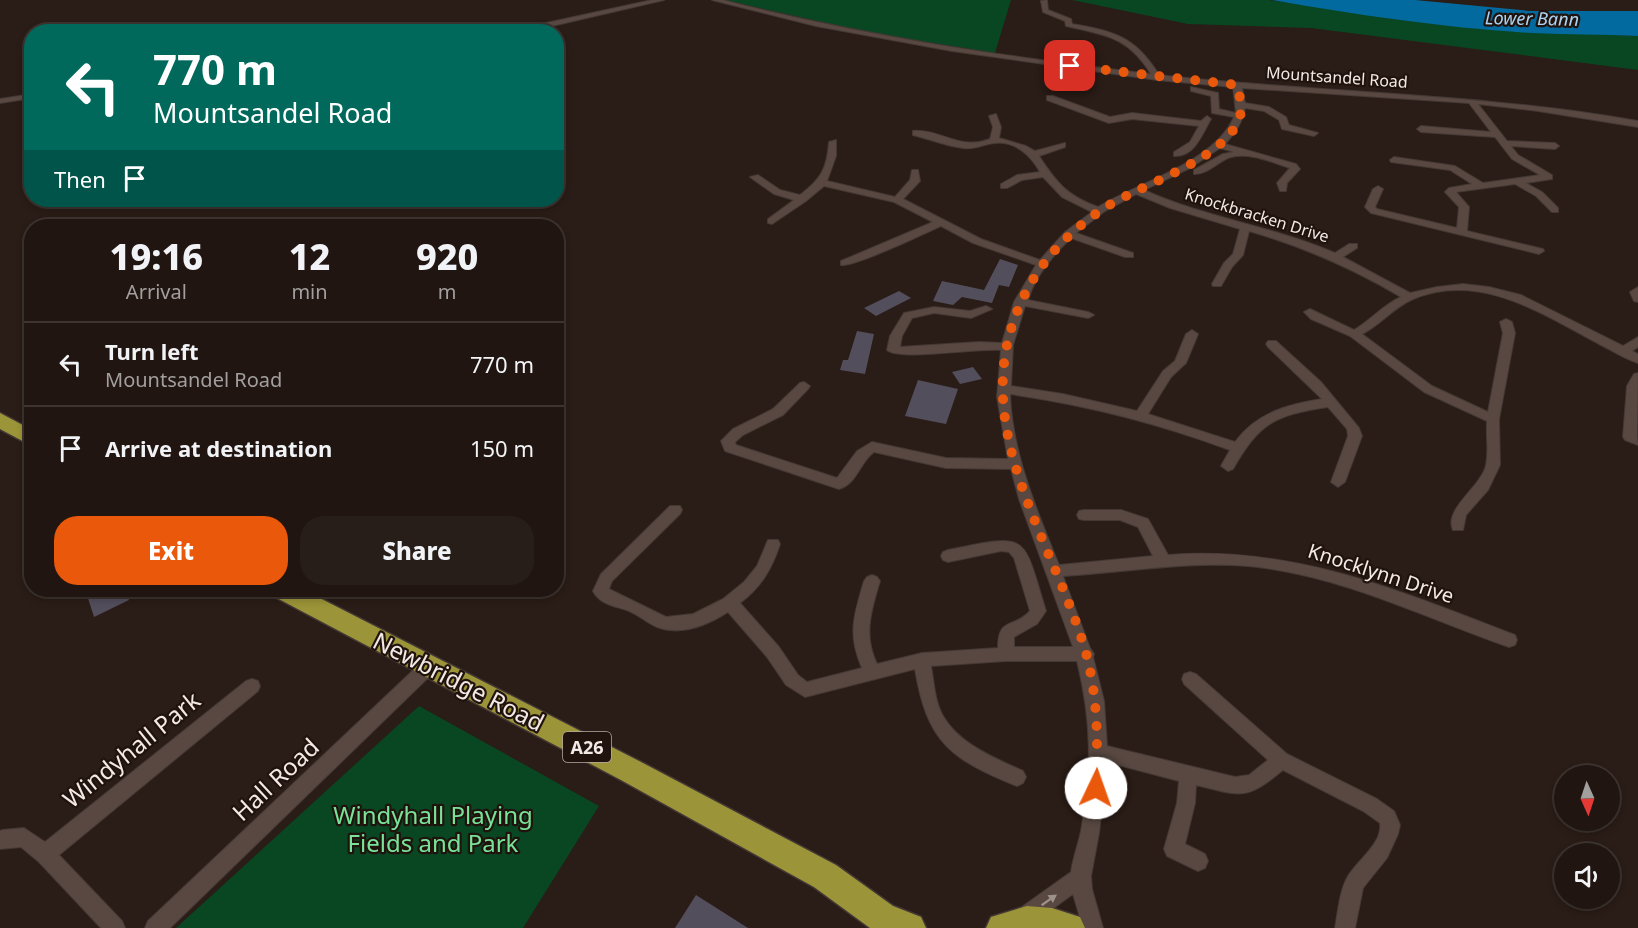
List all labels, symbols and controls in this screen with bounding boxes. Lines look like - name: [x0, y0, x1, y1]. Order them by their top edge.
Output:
- water label: Lower Bann: [1485, 5, 1579, 31]
- text: 770 m: [153, 40, 277, 97]
- pin: [1044, 40, 1095, 91]
- icon: left: [54, 48, 132, 126]
- icon: arrive: [1053, 49, 1086, 82]
- street label: Mountsandel Road: [1265, 61, 1409, 93]
- text: Mountsandel Road: [153, 94, 392, 131]
- icon: arrive: [118, 162, 151, 195]
- text: Then: [54, 164, 106, 194]
- street label: Knockbracken Drive: [1182, 183, 1332, 247]
- text: 19:16: [110, 232, 203, 281]
- text: 12: [289, 232, 330, 281]
- text: 920: [416, 232, 478, 281]
- text: Arrival: [126, 278, 187, 305]
- text: min: [291, 278, 328, 305]
- text: m: [438, 278, 457, 305]
- text: Turn left: [105, 336, 199, 366]
- icon: left: [54, 348, 87, 381]
- text: 770 m: [470, 349, 534, 379]
- text: Mountsandel Road: [105, 366, 282, 393]
- icon: arrive: [54, 432, 87, 465]
- text: Arrive at destination: [105, 433, 332, 463]
- text: 150 m: [470, 433, 534, 463]
- button: Exit: [54, 516, 288, 585]
- button: Share: [300, 516, 534, 585]
- street label: Knocklynn Drive: [1305, 537, 1457, 609]
- street label: Newbridge Road: [368, 624, 550, 738]
- street label: Windyhall Park: [55, 683, 207, 815]
- street label: Hall Road: [224, 730, 326, 828]
- road number: A26: [563, 732, 611, 762]
- position arrow: [1064, 756, 1128, 820]
- north arrow: [1554, 765, 1620, 831]
- map controls: [1554, 765, 1620, 909]
- park label: Windyhall Playing Fields and Park: [333, 798, 533, 859]
- button: sound: [1554, 843, 1620, 909]
- one-way arrow: [1041, 894, 1057, 906]

